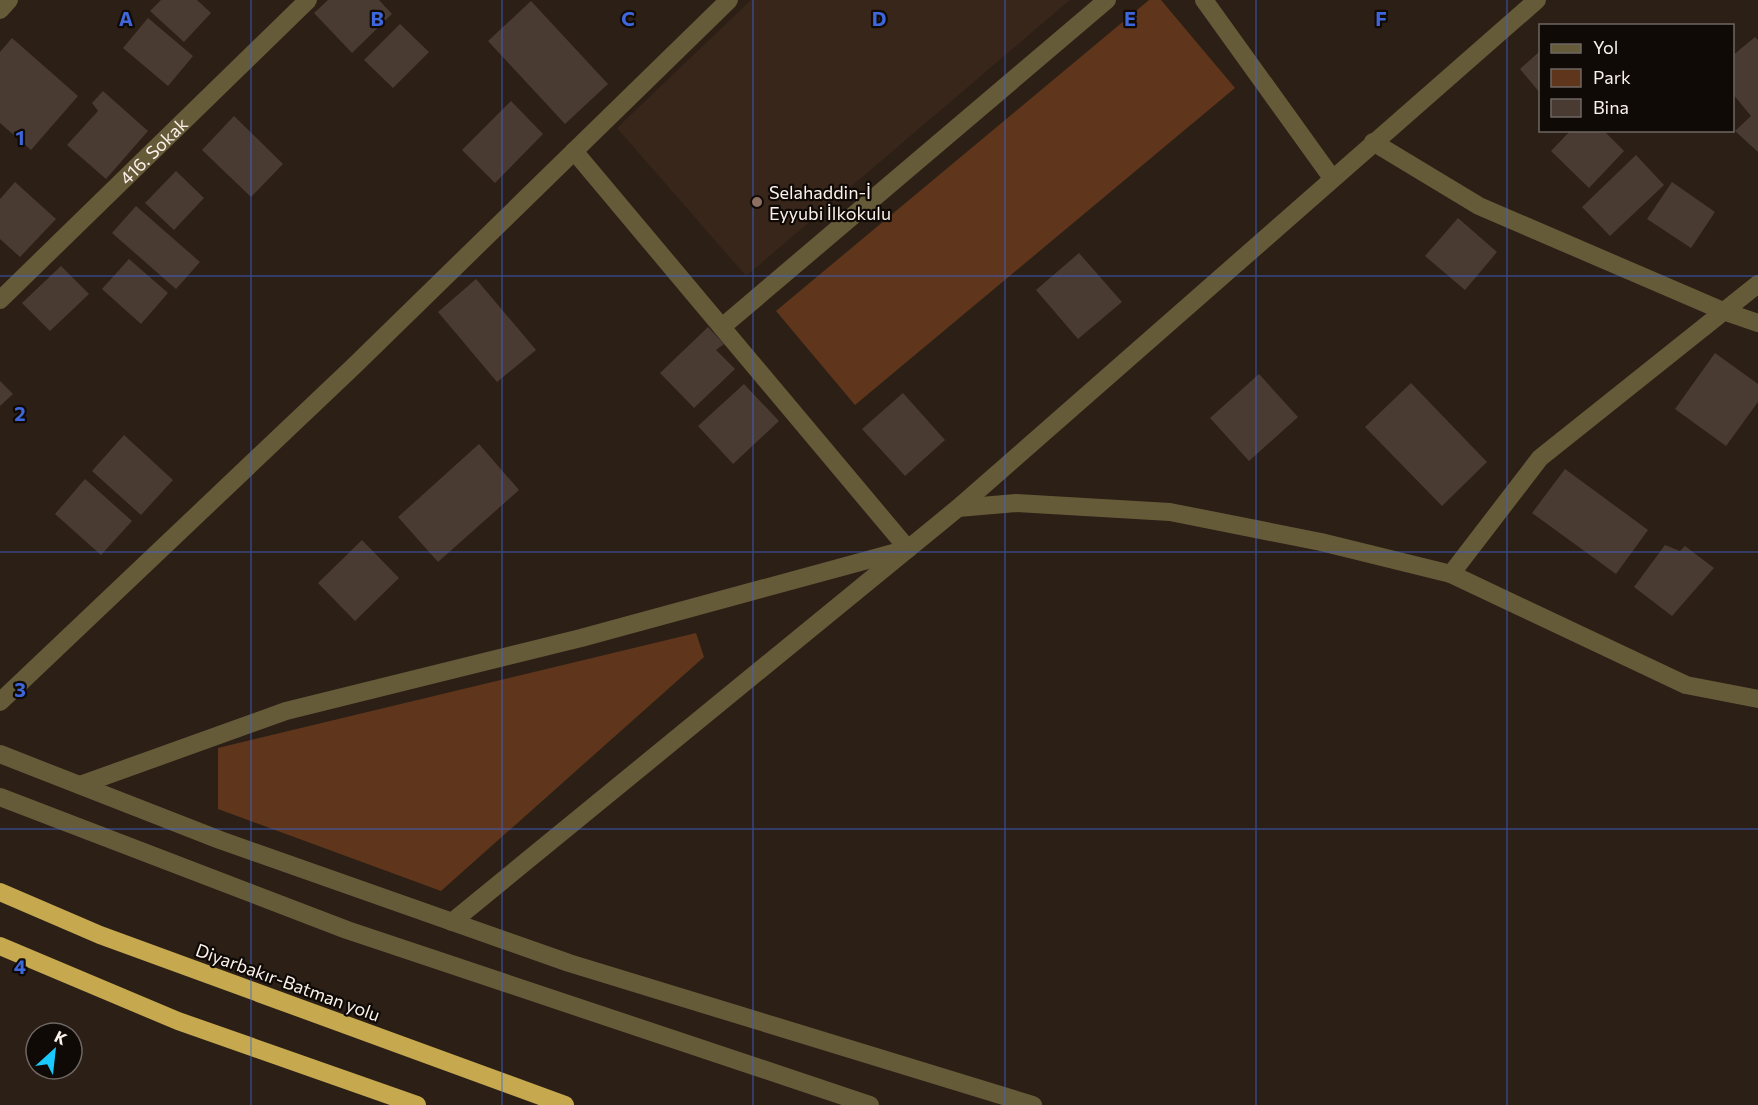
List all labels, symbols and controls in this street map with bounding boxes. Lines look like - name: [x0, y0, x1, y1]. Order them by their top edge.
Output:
- text: A: [119, 6, 133, 30]
- text: B: [370, 6, 384, 30]
- text: C: [621, 6, 635, 30]
- text: D: [872, 6, 886, 30]
- text: E: [1124, 6, 1136, 30]
- text: F: [1375, 6, 1387, 30]
- legend: [1539, 24, 1734, 132]
- text: Yol: [1593, 36, 1618, 58]
- text: Park: [1593, 66, 1631, 88]
- text: Bina: [1593, 96, 1629, 118]
- street label: 416. Sokak: [115, 112, 192, 189]
- text: 1: [15, 125, 25, 149]
- place label: Selahaddin-İ Eyyubi İlkokulu: [769, 181, 891, 224]
- marker: Selahaddin-İ Eyyubi İlkokulu: [750, 195, 764, 209]
- text: 2: [14, 401, 26, 425]
- text: 3: [14, 677, 26, 701]
- street label: Diyarbakır-Batman yolu: [193, 938, 383, 1026]
- text: 4: [14, 954, 26, 978]
- north arrow: [24, 1021, 84, 1081]
- text: K: [52, 1026, 70, 1048]

